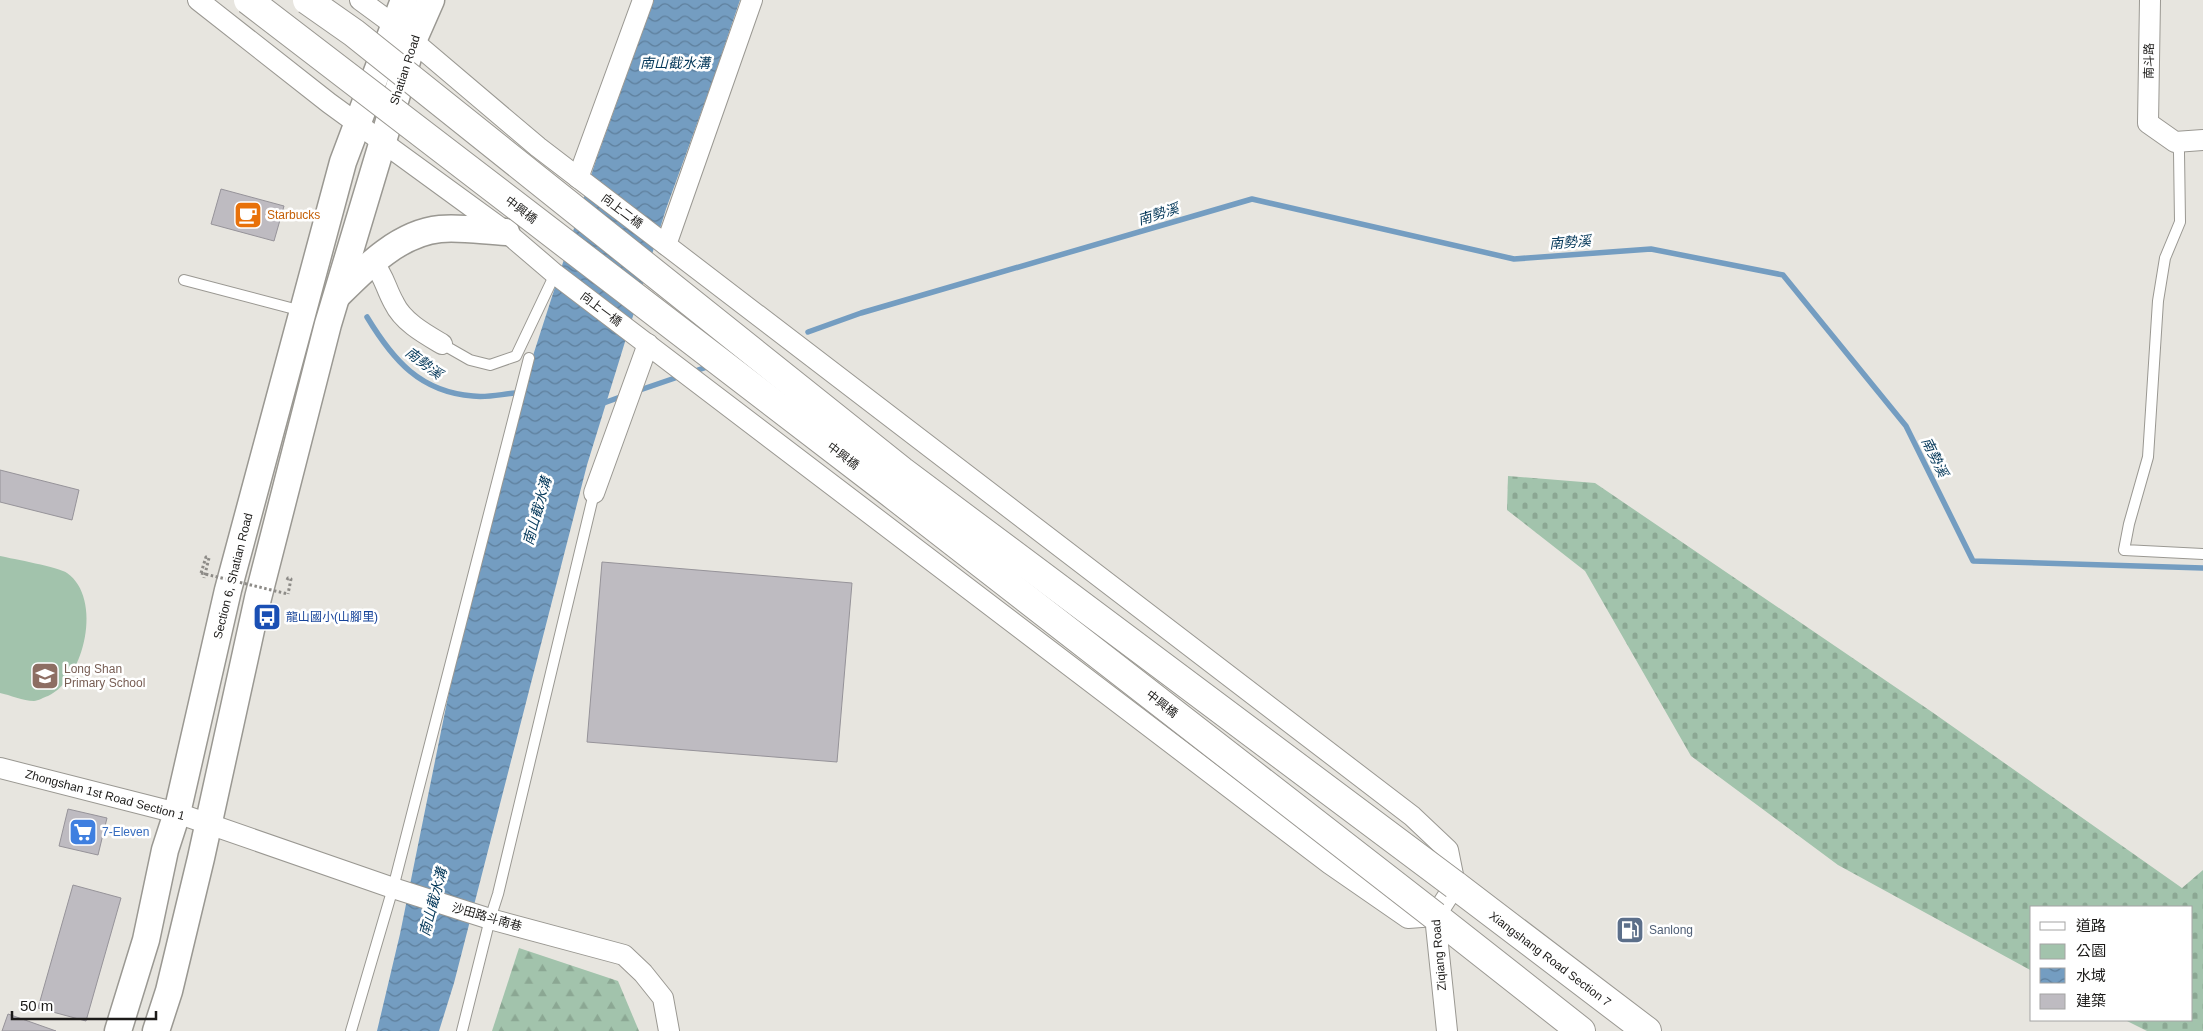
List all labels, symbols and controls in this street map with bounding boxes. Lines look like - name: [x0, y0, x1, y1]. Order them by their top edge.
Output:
- street label: Shatian Road: [387, 33, 423, 107]
- street label: 南斗路: [2142, 43, 2156, 79]
- water label: 南山截水溝: [640, 55, 712, 71]
- street label: 向上二橋: [599, 191, 645, 231]
- street label: 中興橋: [502, 194, 540, 226]
- cafe icon: Starbucks: [233, 200, 263, 230]
- water label: 南勢溪: [1136, 200, 1182, 228]
- place label: Starbucks: [267, 208, 320, 222]
- water label: 南勢溪: [1548, 232, 1594, 251]
- street label: 向上一橋: [578, 289, 624, 329]
- water label: 南勢溪: [402, 344, 447, 383]
- water label: 南勢溪: [1919, 435, 1952, 481]
- street label: 中興橋: [824, 440, 862, 472]
- water label: 南山截水溝: [520, 473, 555, 547]
- street label: Section 6, Shatian Road: [211, 512, 255, 640]
- bus stop icon: 龍山國小(山腳里): [252, 602, 282, 632]
- place label: 龍山國小(山腳里): [286, 610, 378, 624]
- school or university icon: Long Shan Primary School: [30, 661, 60, 691]
- place label: Long Shan Primary School: [64, 662, 145, 690]
- street label: 中興橋: [1144, 687, 1180, 721]
- street label: Zhongshan 1st Road Section 1: [24, 767, 187, 823]
- supermarket icon: 7-Eleven: [68, 817, 98, 847]
- place label: 7-Eleven: [102, 825, 149, 839]
- water label: 南山截水溝: [416, 864, 450, 938]
- street label: 沙田路斗南巷: [450, 900, 524, 934]
- legend: [2030, 906, 2193, 1021]
- street label: Xiangshang Road Section 7: [1486, 909, 1614, 1010]
- fuel station icon: Sanlong: [1615, 915, 1645, 945]
- text: 道路: [2076, 917, 2106, 934]
- street label: Ziqiang Road: [1429, 919, 1449, 991]
- place label: Sanlong: [1649, 923, 1693, 937]
- text: 公園: [2076, 942, 2106, 959]
- text: 水域: [2076, 967, 2106, 984]
- scale bar: [12, 988, 156, 1020]
- text: 建築: [2076, 992, 2106, 1009]
- text: 50 m: [20, 997, 53, 1014]

